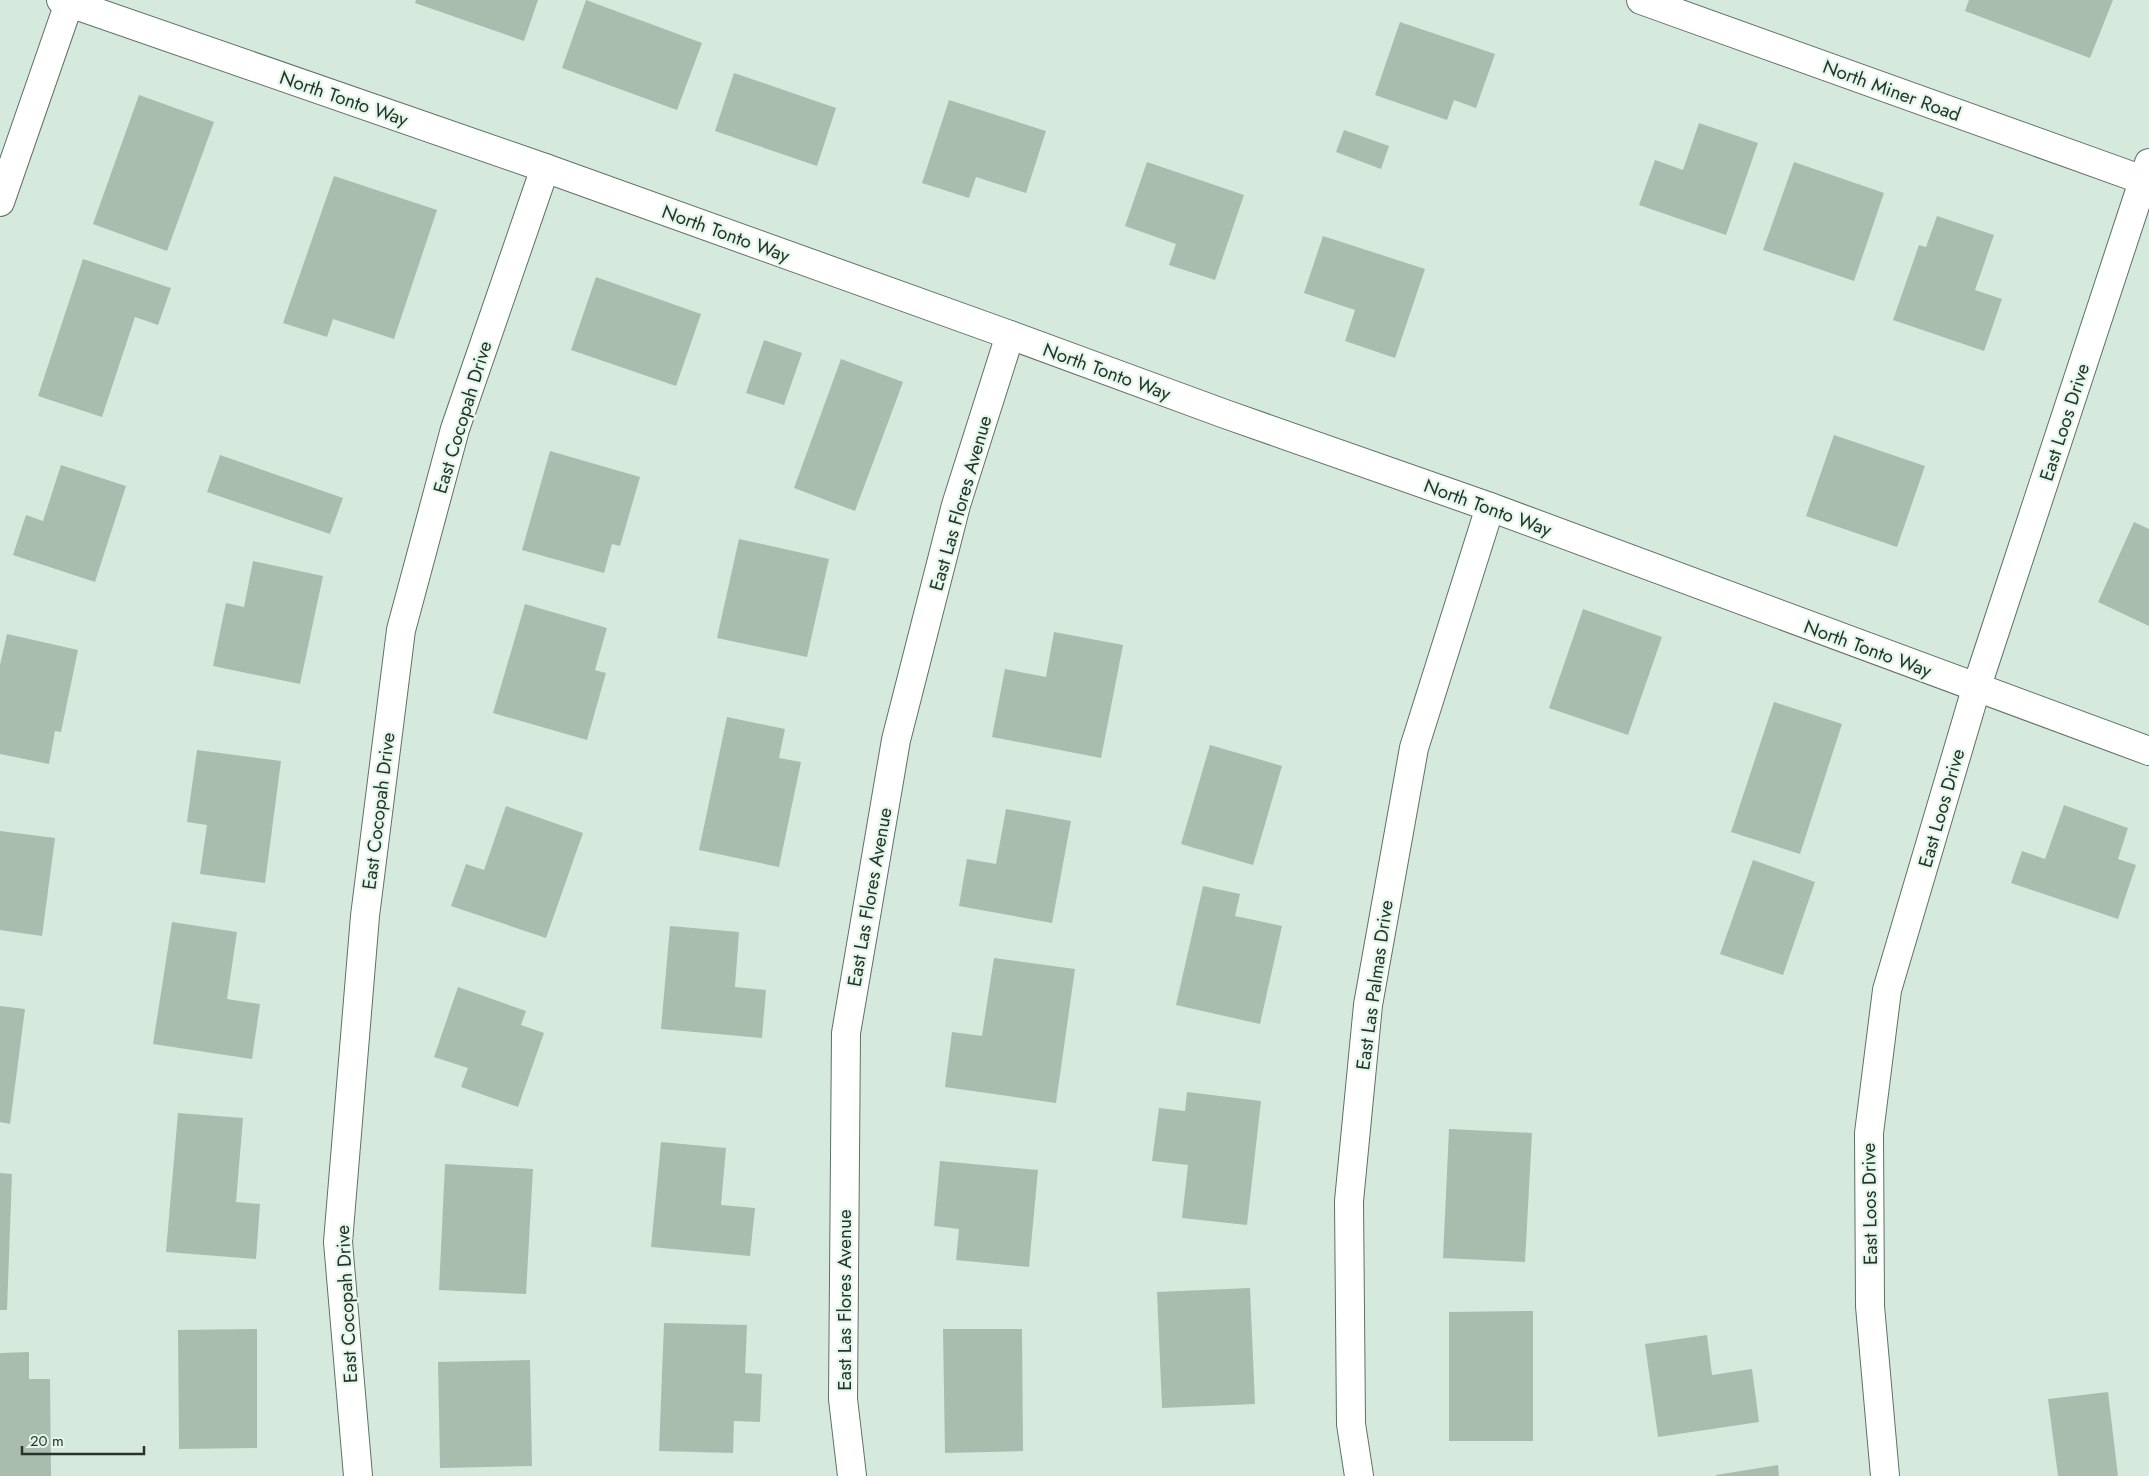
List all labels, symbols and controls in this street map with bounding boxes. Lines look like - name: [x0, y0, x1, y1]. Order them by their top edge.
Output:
- street label: North Miner Road: [1819, 53, 1965, 128]
- street label: North Tonto Way: [276, 64, 412, 133]
- street label: North Tonto Way: [658, 198, 794, 269]
- street label: North Tonto Way: [1039, 336, 1175, 407]
- street label: East Cocopah Drive: [426, 337, 499, 497]
- street label: East Loos Drive: [2033, 360, 2096, 485]
- street label: East Las Flores Avenue: [923, 412, 999, 594]
- street label: North Tonto Way: [1420, 472, 1556, 543]
- street label: North Tonto Way: [1800, 613, 1936, 684]
- street label: East Cocopah Drive: [355, 731, 402, 891]
- street label: East Loos Drive: [1912, 745, 1971, 871]
- street label: East Las Flores Avenue: [840, 805, 899, 989]
- street label: East Las Palmas Drive: [1349, 898, 1400, 1072]
- street label: East Loos Drive: [1855, 1142, 1884, 1265]
- street label: East Las Flores Avenue: [831, 1209, 858, 1391]
- street label: East Cocopah Drive: [329, 1224, 364, 1384]
- scale bar: [22, 1424, 145, 1456]
- text: 20 m: [30, 1430, 64, 1452]

